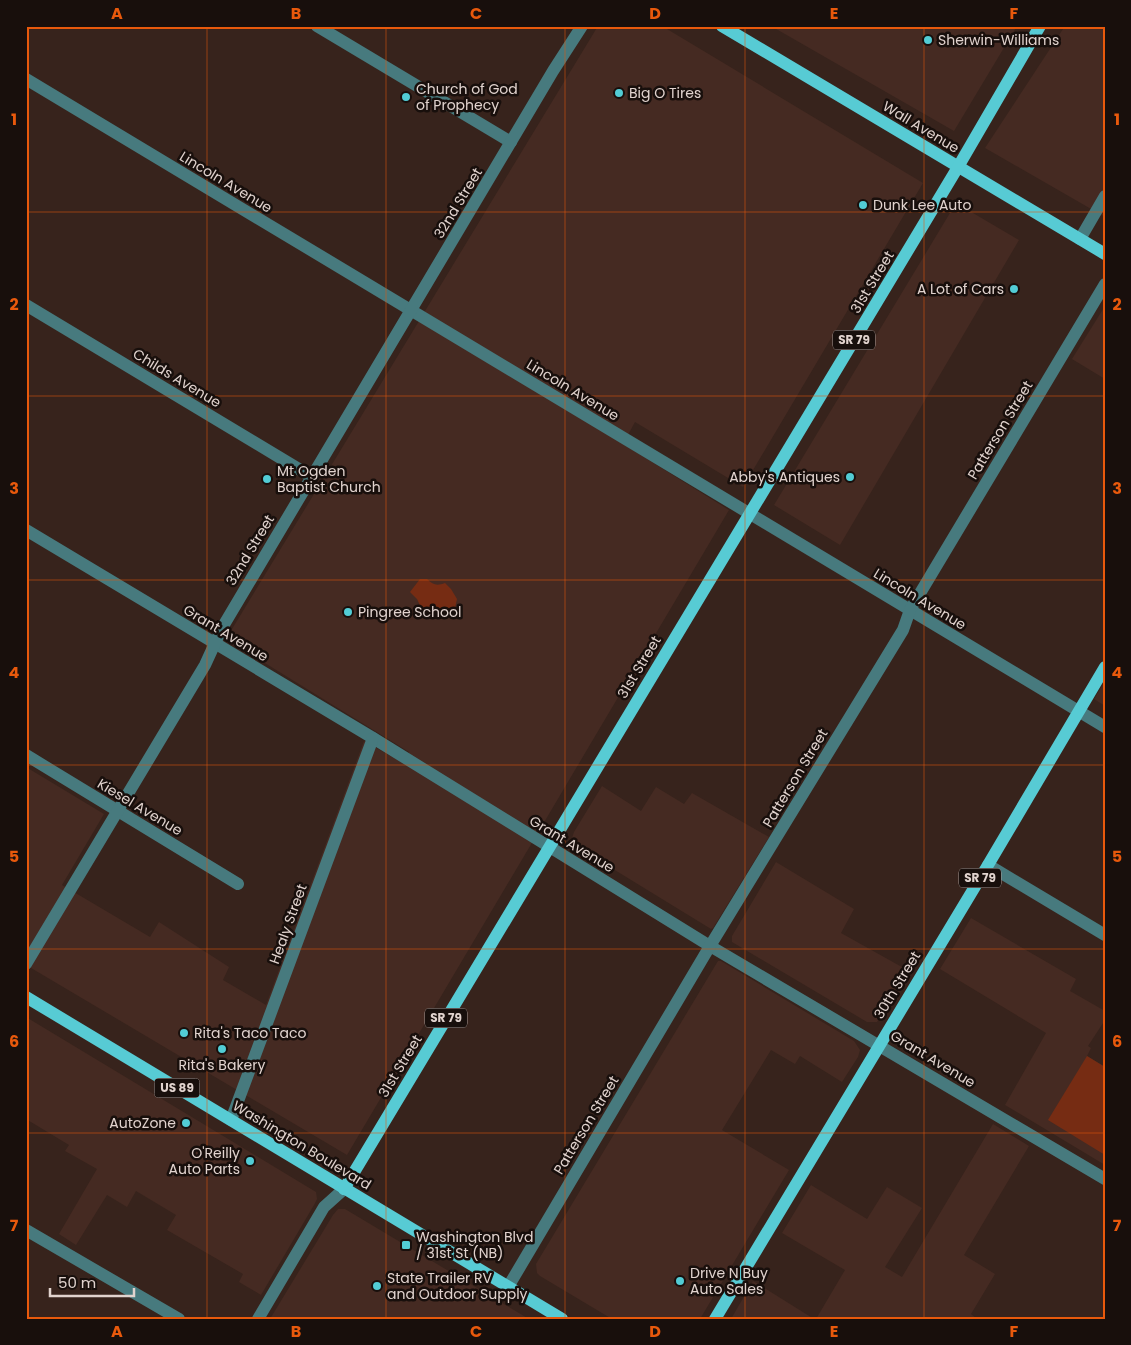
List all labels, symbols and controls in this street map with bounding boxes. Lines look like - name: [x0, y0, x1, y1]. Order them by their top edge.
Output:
- text: A: [111, 2, 123, 25]
- text: B: [291, 2, 301, 25]
- text: C: [470, 2, 482, 25]
- text: D: [649, 2, 661, 25]
- text: E: [830, 2, 838, 25]
- text: F: [1010, 2, 1019, 25]
- place label: Sherwin-Williams: [938, 30, 1059, 50]
- marker: Sherwin-Williams: [922, 34, 934, 46]
- place label: Church of God of Prophecy: [416, 79, 518, 115]
- place label: Big O Tires: [629, 83, 701, 103]
- marker: Big O Tires: [613, 87, 625, 99]
- marker: Church of God of Prophecy: [400, 91, 412, 103]
- street label: Wall Avenue: [879, 96, 963, 158]
- text: 1: [11, 108, 17, 131]
- text: 1: [1114, 108, 1120, 131]
- street label: Lincoln Avenue: [176, 146, 276, 218]
- street label: 32nd Street: [429, 164, 487, 242]
- place label: Dunk Lee Auto: [873, 195, 971, 215]
- marker: Dunk Lee Auto: [857, 199, 869, 211]
- street label: 31st Street: [845, 247, 899, 317]
- place label: A Lot of Cars: [917, 279, 1004, 299]
- marker: A Lot of Cars: [1008, 283, 1020, 295]
- text: 2: [9, 293, 19, 316]
- text: 2: [1112, 293, 1122, 316]
- road number: SR 79: [833, 330, 875, 350]
- street label: Childs Avenue: [129, 344, 225, 412]
- street label: Lincoln Avenue: [523, 354, 623, 426]
- street label: Patterson Street: [963, 377, 1037, 483]
- place label: Mt Ogden Baptist Church: [277, 461, 381, 497]
- place label: Abby's Antiques: [729, 467, 840, 487]
- marker: Abby's Antiques: [844, 471, 856, 483]
- marker: Mt Ogden Baptist Church: [261, 473, 273, 485]
- text: 3: [9, 477, 19, 500]
- text: 3: [1112, 477, 1122, 500]
- street label: 32nd Street: [221, 511, 279, 589]
- street label: Lincoln Avenue: [870, 563, 970, 635]
- street label: Grant Avenue: [180, 600, 273, 666]
- place label: Pingree School: [358, 602, 461, 622]
- marker: Pingree School: [342, 606, 354, 618]
- street label: 31st Street: [612, 632, 666, 702]
- text: 4: [9, 661, 20, 684]
- text: 4: [1112, 661, 1123, 684]
- street label: Patterson Street: [758, 725, 832, 831]
- street label: Kiesel Avenue: [94, 774, 187, 841]
- street label: Grant Avenue: [526, 811, 619, 877]
- text: 5: [9, 845, 19, 868]
- text: 5: [1112, 845, 1122, 868]
- road number: SR 79: [959, 868, 1001, 888]
- street label: Healy Street: [264, 881, 312, 967]
- street label: 30th Street: [869, 947, 925, 1023]
- road number: SR 79: [425, 1008, 467, 1028]
- place label: Rita's Taco Taco: [194, 1023, 307, 1043]
- street label: Grant Avenue: [887, 1026, 980, 1092]
- marker: Rita's Taco Taco: [178, 1027, 190, 1039]
- text: 6: [9, 1030, 19, 1053]
- text: 6: [1112, 1030, 1122, 1053]
- street label: 31st Street: [373, 1031, 427, 1101]
- marker: Rita's Bakery: [216, 1043, 228, 1055]
- place label: Rita's Bakery: [179, 1055, 266, 1075]
- street label: Patterson Street: [549, 1072, 623, 1178]
- road number: US 89: [154, 1078, 200, 1098]
- street label: Washington Boulevard: [229, 1096, 375, 1194]
- place label: AutoZone: [109, 1113, 176, 1133]
- marker: AutoZone: [180, 1117, 192, 1129]
- place label: O'Reilly Auto Parts: [169, 1143, 240, 1179]
- marker: O'Reilly Auto Parts: [244, 1155, 256, 1167]
- text: 7: [10, 1214, 19, 1237]
- text: 7: [1113, 1214, 1122, 1237]
- place label: Washington Blvd / 31st St (NB): [416, 1227, 533, 1263]
- marker: Washington Blvd / 31st St (NB): [400, 1239, 412, 1251]
- place label: Drive N Buy Auto Sales: [690, 1263, 768, 1299]
- scale bar: [50, 1265, 134, 1297]
- place label: State Trailer RV and Outdoor Supply: [387, 1268, 528, 1304]
- text: 50 m: [58, 1272, 96, 1293]
- marker: Drive N Buy Auto Sales: [674, 1275, 686, 1287]
- marker: State Trailer RV and Outdoor Supply: [371, 1280, 383, 1292]
- text: A: [111, 1320, 123, 1343]
- text: B: [291, 1320, 301, 1343]
- text: C: [470, 1320, 482, 1343]
- text: D: [649, 1320, 661, 1343]
- text: E: [830, 1320, 838, 1343]
- text: F: [1010, 1320, 1019, 1343]

